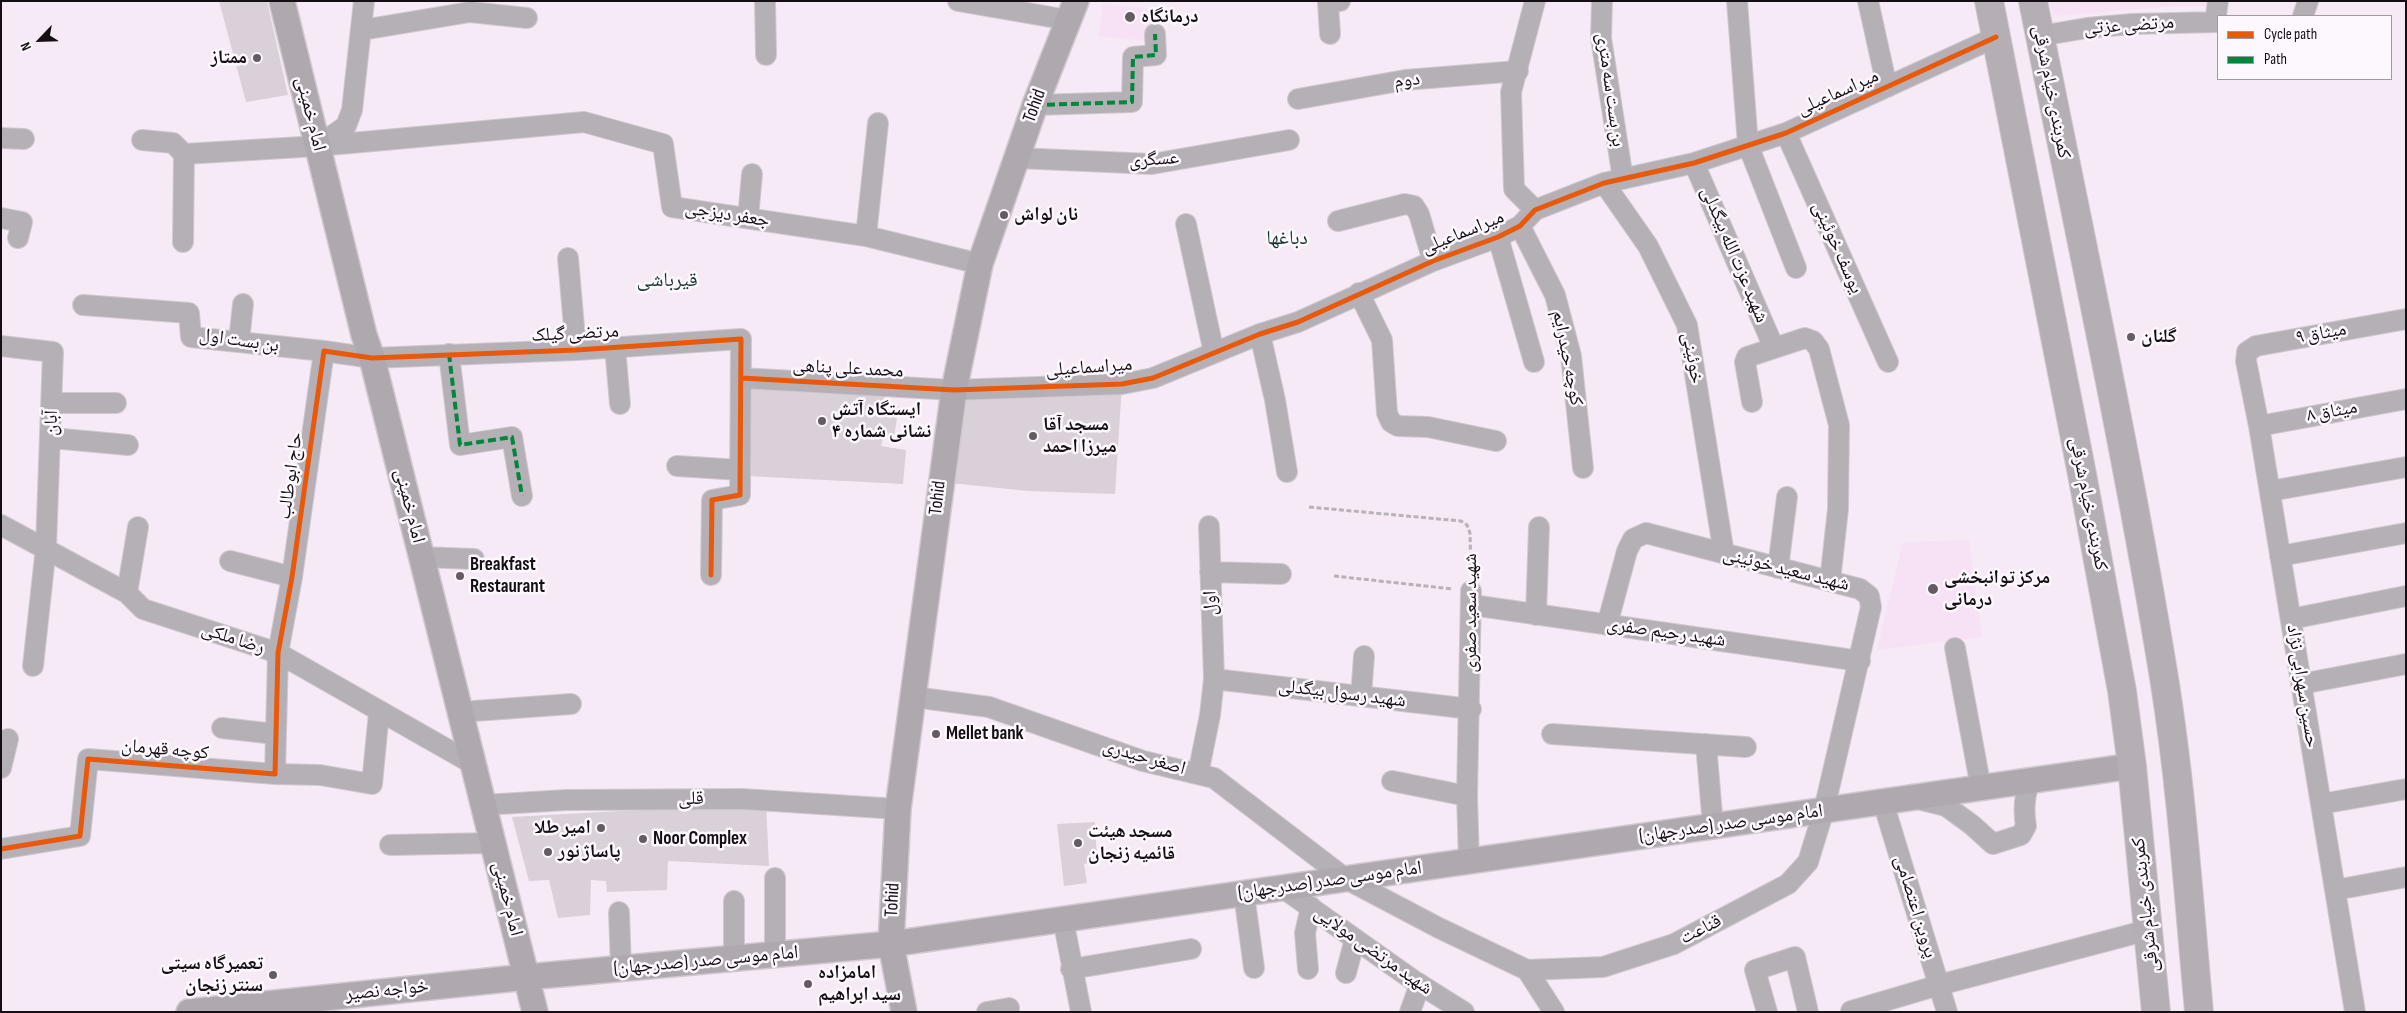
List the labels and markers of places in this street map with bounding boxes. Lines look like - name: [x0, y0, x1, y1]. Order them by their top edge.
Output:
- place label: درمانگاه: [1141, 6, 1199, 28]
- marker: درمانگاه: [1123, 10, 1137, 24]
- place label: ممتاز: [211, 47, 247, 69]
- marker: ممتاز: [251, 52, 263, 64]
- place label: نان لواش: [1014, 204, 1078, 226]
- marker: نان لواش: [998, 209, 1010, 221]
- place label: گلنان: [2141, 326, 2177, 348]
- marker: گلنان: [2125, 331, 2137, 343]
- place label: ایستگاه آتش نشانی شماره ۴: [832, 399, 931, 443]
- place label: مسجد آقا میرزا احمد: [1043, 414, 1117, 458]
- marker: ایستگاه آتش نشانی شماره ۴: [816, 415, 828, 427]
- marker: مسجد آقا میرزا احمد: [1027, 430, 1039, 442]
- place label: Breakfast Restaurant: [470, 554, 545, 598]
- place label: مرکز توانبخشی درمانی: [1944, 567, 2050, 611]
- marker: Breakfast Restaurant: [454, 570, 466, 582]
- marker: مرکز توانبخشی درمانی: [1926, 582, 1940, 596]
- place label: Mellet bank: [946, 723, 1024, 745]
- marker: Mellet bank: [930, 728, 942, 740]
- place label: امیر طلا: [534, 817, 591, 839]
- place label: مسجد هیئت قائمیه زنجان: [1088, 821, 1175, 865]
- marker: امیر طلا: [595, 822, 607, 834]
- place label: Noor Complex: [653, 828, 747, 850]
- marker: Noor Complex: [637, 833, 649, 845]
- marker: مسجد هیئت قائمیه زنجان: [1072, 837, 1084, 849]
- place label: پاساژ نور: [558, 841, 621, 863]
- marker: پاساژ نور: [542, 846, 554, 858]
- place label: تعمیرگاه سیتی سنتر زنجان: [161, 953, 263, 997]
- place label: امامزاده سید ابراهیم: [818, 962, 901, 1006]
- marker: تعمیرگاه سیتی سنتر زنجان: [267, 969, 279, 981]
- marker: امامزاده سید ابراهیم: [802, 978, 814, 990]

